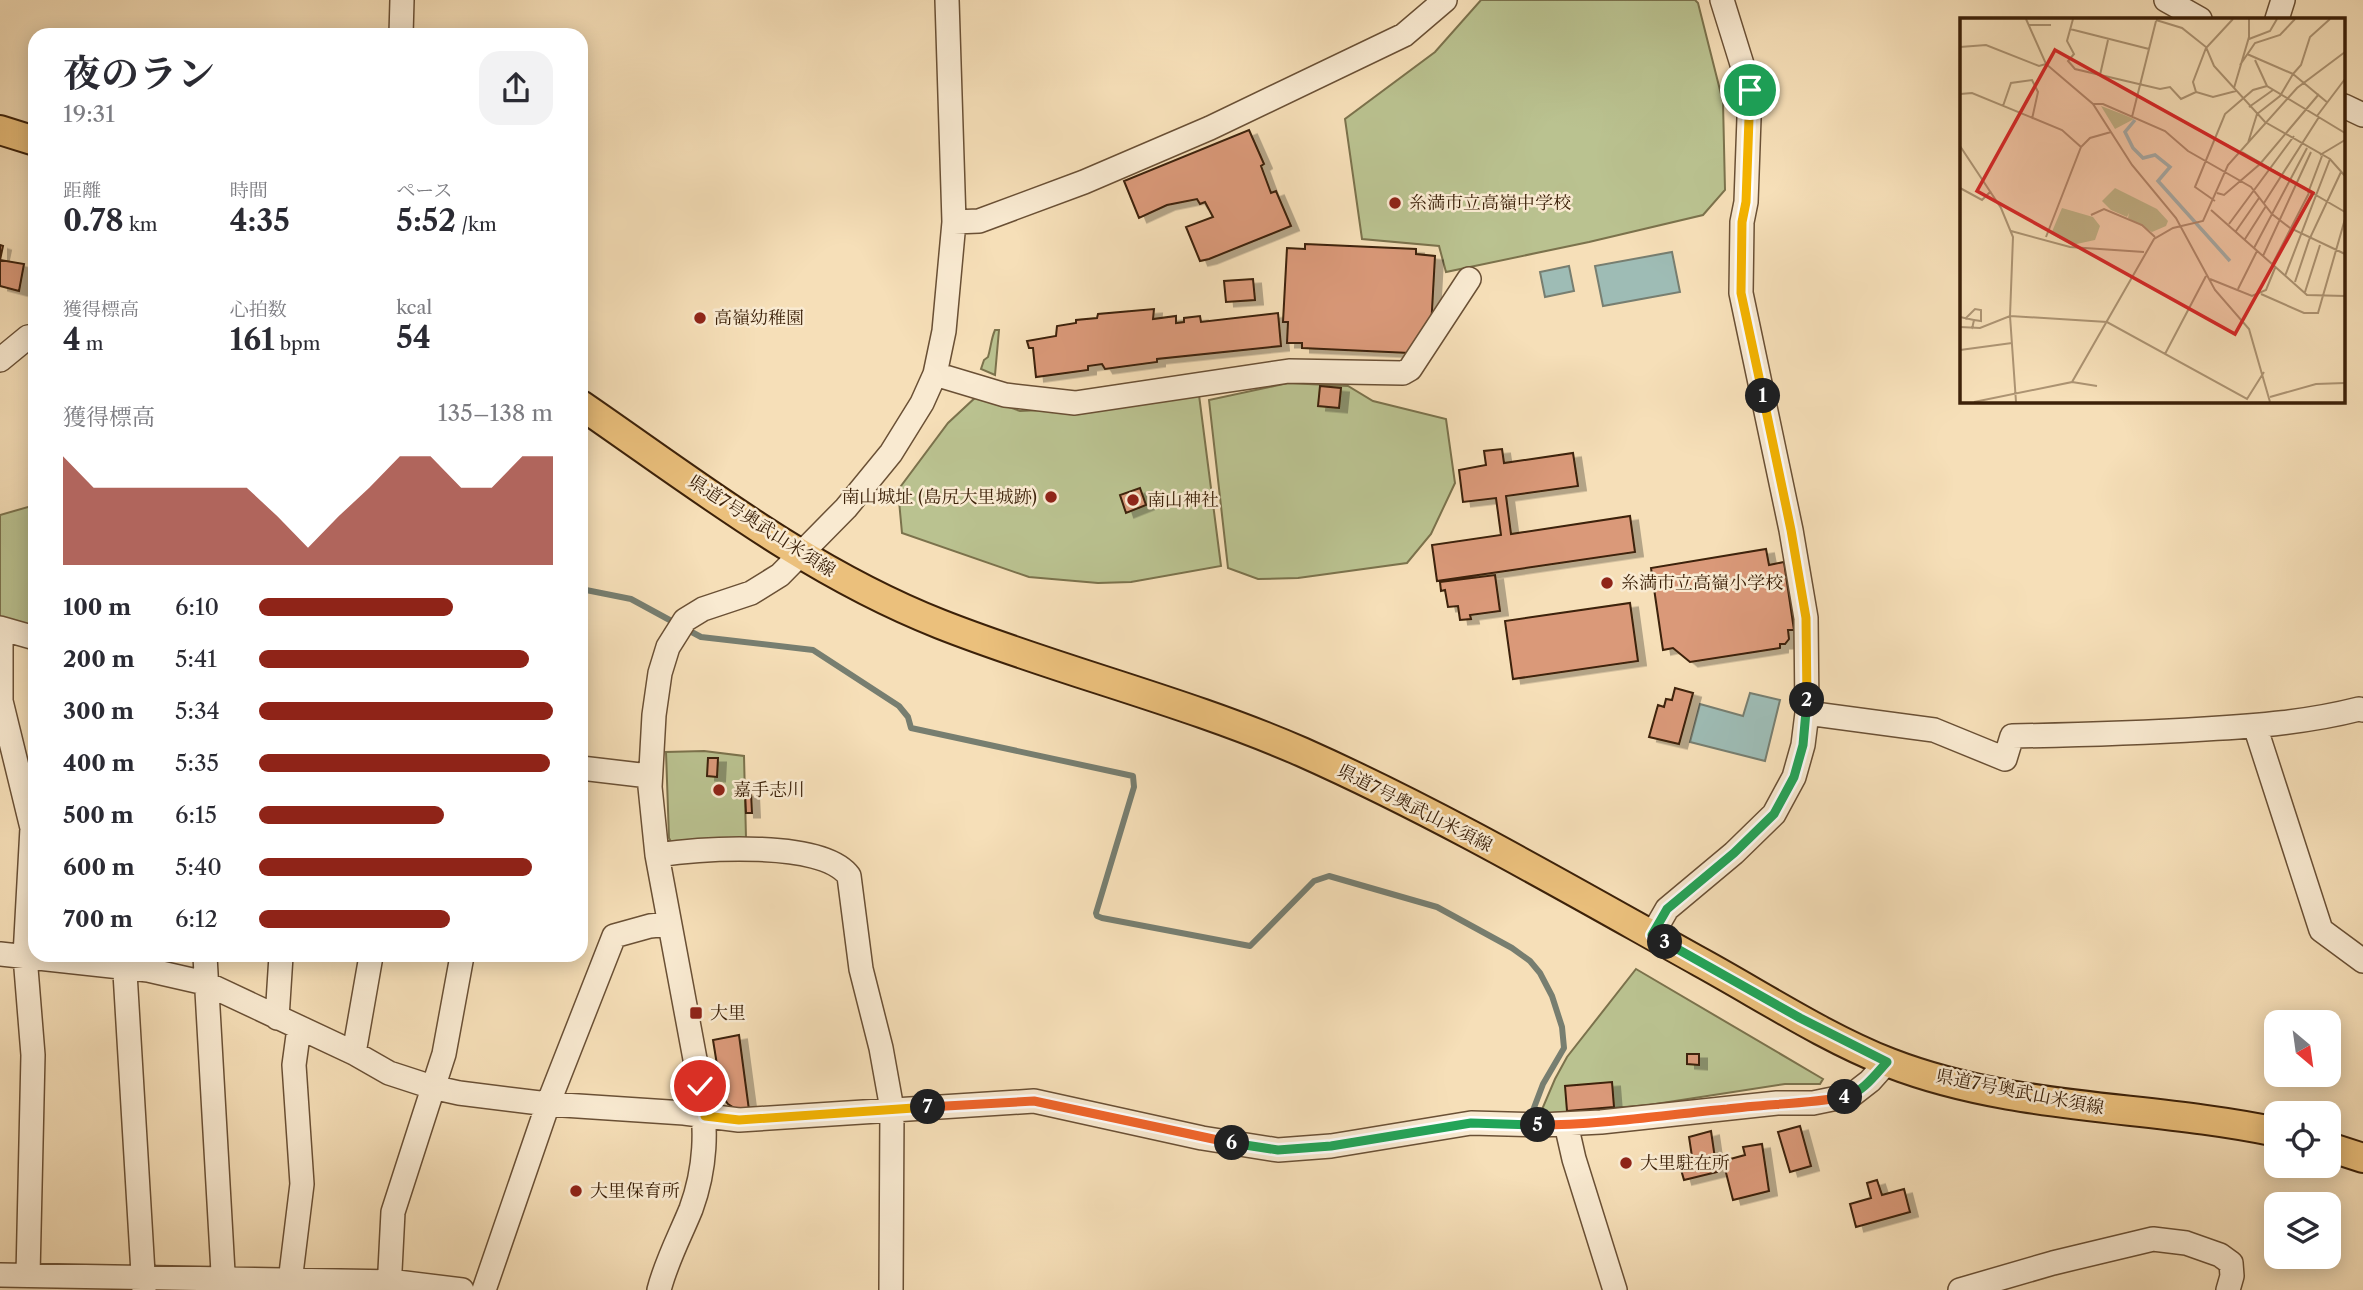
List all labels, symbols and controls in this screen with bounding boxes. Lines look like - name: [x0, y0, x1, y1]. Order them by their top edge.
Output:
- inset map: [1960, 18, 2346, 402]
- text: 夜のラン: [63, 50, 215, 97]
- button: share: [479, 51, 553, 125]
- pin: [1720, 60, 1780, 120]
- icon: arrive: [1731, 71, 1769, 109]
- text: 19:31: [63, 100, 115, 128]
- text: 距離: [63, 179, 101, 202]
- text: 時間: [230, 179, 268, 202]
- text: ペース: [396, 179, 452, 202]
- place label: 糸満市立高嶺中学校: [1409, 192, 1571, 214]
- marker: 糸満市立高嶺中学校: [1387, 195, 1403, 211]
- text: 0.78: [63, 202, 124, 239]
- text: 4:35: [230, 202, 290, 239]
- text: 5:52: [396, 202, 456, 239]
- text: km: [124, 213, 158, 236]
- text: /km: [456, 213, 497, 236]
- text: kcal: [396, 296, 432, 319]
- text: 獲得標高: [63, 298, 139, 321]
- text: 心拍数: [230, 298, 287, 321]
- place label: 高嶺幼稚園: [714, 307, 804, 329]
- marker: 高嶺幼稚園: [692, 310, 708, 326]
- text: 54: [396, 319, 431, 356]
- text: 4: [63, 321, 81, 358]
- text: 161: [230, 321, 275, 358]
- text: m: [81, 332, 104, 355]
- text: bpm: [275, 332, 321, 355]
- pin: 1: [1746, 378, 1780, 414]
- text: 1: [1758, 384, 1767, 407]
- text: 135–138 m: [438, 399, 553, 427]
- text: 獲得標高: [63, 403, 155, 431]
- street label: 県道7号奥武山米須線: [684, 470, 840, 582]
- place label: 南山城址 (島尻大里城跡): [841, 486, 1037, 508]
- marker: 南山城址 (島尻大里城跡): [1043, 489, 1059, 505]
- place label: 南山神社: [1147, 489, 1219, 511]
- marker: 南山神社: [1125, 492, 1141, 508]
- place label: 糸満市立高嶺小学校: [1621, 572, 1783, 594]
- marker: 糸満市立高嶺小学校: [1599, 575, 1615, 591]
- text: 100 m: [63, 593, 131, 621]
- text: 6:10: [175, 593, 219, 621]
- text: 200 m: [63, 645, 135, 673]
- text: 5:41: [175, 645, 217, 673]
- pin: 2: [1790, 682, 1825, 718]
- text: 2: [1801, 688, 1812, 711]
- text: 300 m: [63, 697, 134, 725]
- text: 5:34: [175, 697, 220, 725]
- text: 400 m: [63, 749, 135, 777]
- text: 5:35: [175, 749, 219, 777]
- street label: 県道7号奥武山米須線: [1334, 759, 1496, 857]
- place label: 嘉手志川: [733, 779, 805, 801]
- marker: 嘉手志川: [711, 782, 727, 798]
- text: 500 m: [63, 801, 134, 829]
- text: 6:15: [175, 801, 217, 829]
- text: 600 m: [63, 853, 135, 881]
- text: 5:40: [175, 853, 222, 881]
- text: 700 m: [63, 905, 133, 933]
- text: 6:12: [175, 905, 218, 933]
- pin: 3: [1648, 925, 1682, 960]
- text: 3: [1659, 930, 1670, 953]
- place label: 大里: [710, 1002, 746, 1024]
- marker: 大里: [688, 1005, 704, 1021]
- north arrow: [2264, 1010, 2342, 1087]
- map controls: [2264, 1010, 2341, 1269]
- pin: [670, 1056, 730, 1116]
- street label: 県道7号奥武山米須線: [1934, 1065, 2106, 1119]
- icon: check: [681, 1067, 719, 1105]
- pin: 4: [1828, 1080, 1862, 1114]
- text: 4: [1839, 1085, 1850, 1108]
- pin: 7: [911, 1090, 946, 1124]
- text: 7: [923, 1095, 932, 1118]
- button: locate: [2264, 1101, 2341, 1178]
- pin: 5: [1520, 1108, 1556, 1142]
- text: 5: [1532, 1113, 1543, 1136]
- pin: 6: [1214, 1126, 1250, 1160]
- text: 6: [1226, 1131, 1237, 1154]
- place label: 大里駐在所: [1640, 1152, 1730, 1174]
- marker: 大里駐在所: [1618, 1155, 1634, 1171]
- place label: 大里保育所: [590, 1180, 680, 1202]
- marker: 大里保育所: [568, 1183, 584, 1199]
- button: layers: [2264, 1192, 2341, 1269]

